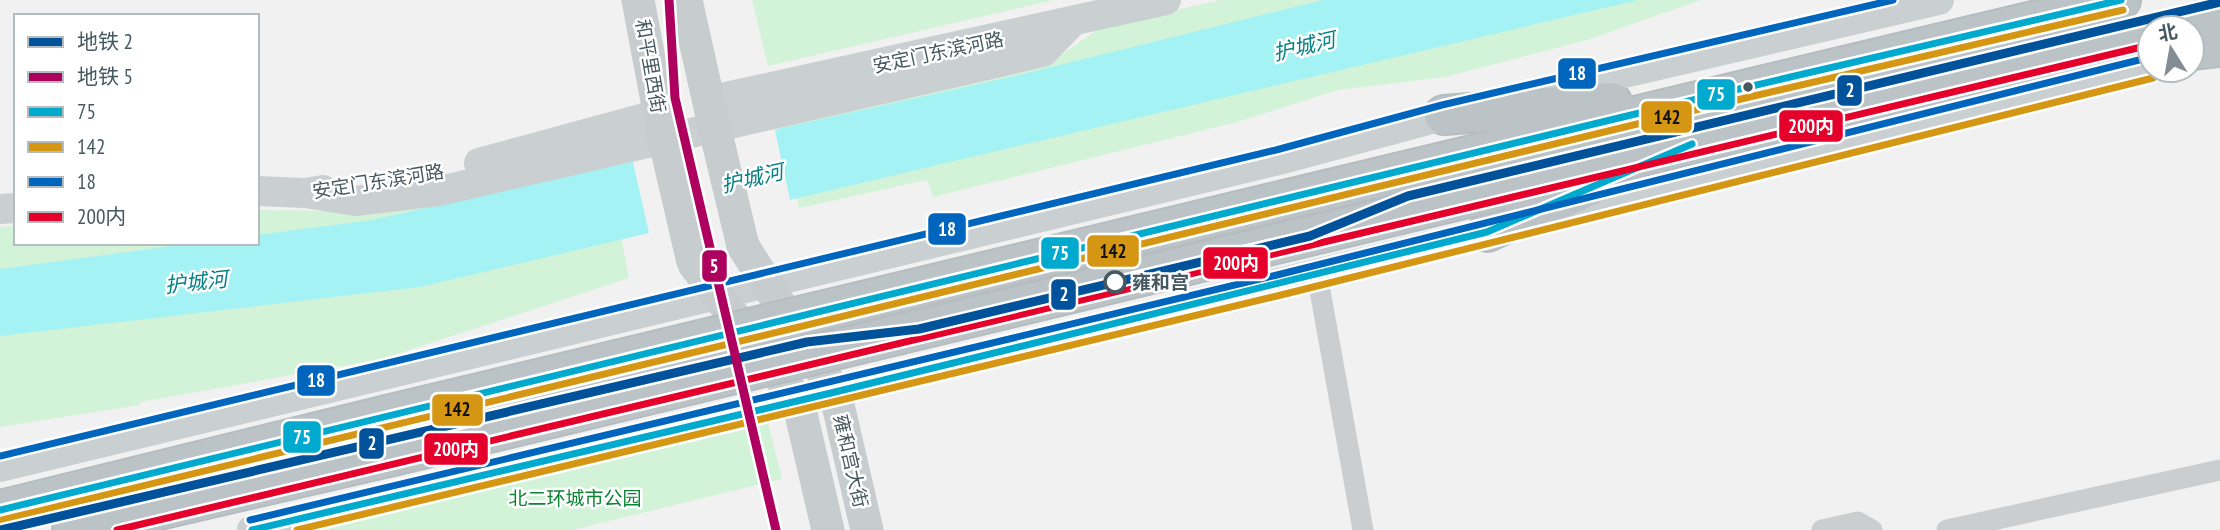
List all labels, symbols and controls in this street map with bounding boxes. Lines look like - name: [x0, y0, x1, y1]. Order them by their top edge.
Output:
- legend: [14, 14, 259, 245]
- north arrow: [2136, 14, 2206, 84]
- street label: 和平里西街: [631, 17, 671, 115]
- text: 北: [2156, 19, 2179, 46]
- water label: 护城河: [1270, 25, 1342, 66]
- street label: 安定门东滨河路: [870, 26, 1006, 78]
- text: 地铁 2: [77, 28, 133, 55]
- line badge: 18: [1557, 57, 1597, 90]
- text: 18: [1568, 61, 1586, 85]
- text: 地铁 5: [77, 63, 133, 90]
- line badge: 2: [1836, 74, 1863, 107]
- line badge: 75: [1696, 78, 1736, 111]
- text: 2: [1845, 78, 1855, 102]
- unlabelled marker: [1741, 80, 1755, 94]
- text: 75: [1707, 82, 1725, 106]
- text: 75: [77, 98, 96, 125]
- line badge: 142: [1640, 100, 1693, 134]
- text: 142: [1653, 105, 1681, 129]
- line badge: 200内: [1778, 109, 1844, 143]
- text: 200内: [1788, 114, 1834, 138]
- text: 142: [77, 133, 105, 160]
- water label: 护城河: [718, 157, 790, 198]
- street label: 安定门东滨河路: [310, 159, 446, 203]
- text: 18: [77, 168, 96, 195]
- text: 200内: [77, 203, 126, 230]
- line badge: 18: [927, 212, 967, 246]
- text: 18: [938, 217, 956, 241]
- line badge: 142: [1086, 234, 1140, 268]
- line badge: 75: [1040, 236, 1080, 270]
- text: 142: [1099, 239, 1127, 263]
- text: 75: [1051, 241, 1069, 265]
- line badge: 200内: [1202, 246, 1269, 280]
- line badge: 5: [701, 249, 728, 283]
- text: 200内: [1213, 251, 1259, 275]
- text: 5: [709, 254, 719, 278]
- water label: 护城河: [163, 265, 233, 299]
- place label: 雍和宫: [1132, 270, 1189, 294]
- marker: 雍和宫: [1104, 271, 1126, 293]
- line badge: 2: [1050, 278, 1077, 311]
- text: 2: [1059, 282, 1069, 306]
- line badge: 18: [296, 364, 336, 397]
- text: 18: [307, 368, 325, 392]
- line badge: 142: [431, 393, 484, 427]
- text: 142: [443, 397, 471, 421]
- street label: 雍和宫大街: [829, 412, 873, 510]
- line badge: 75: [282, 420, 322, 454]
- text: 75: [293, 425, 311, 449]
- line badge: 2: [358, 427, 385, 460]
- text: 2: [367, 431, 377, 455]
- line badge: 200内: [423, 432, 489, 466]
- text: 200内: [433, 437, 479, 461]
- park label: 北二环城市公园: [508, 486, 642, 510]

